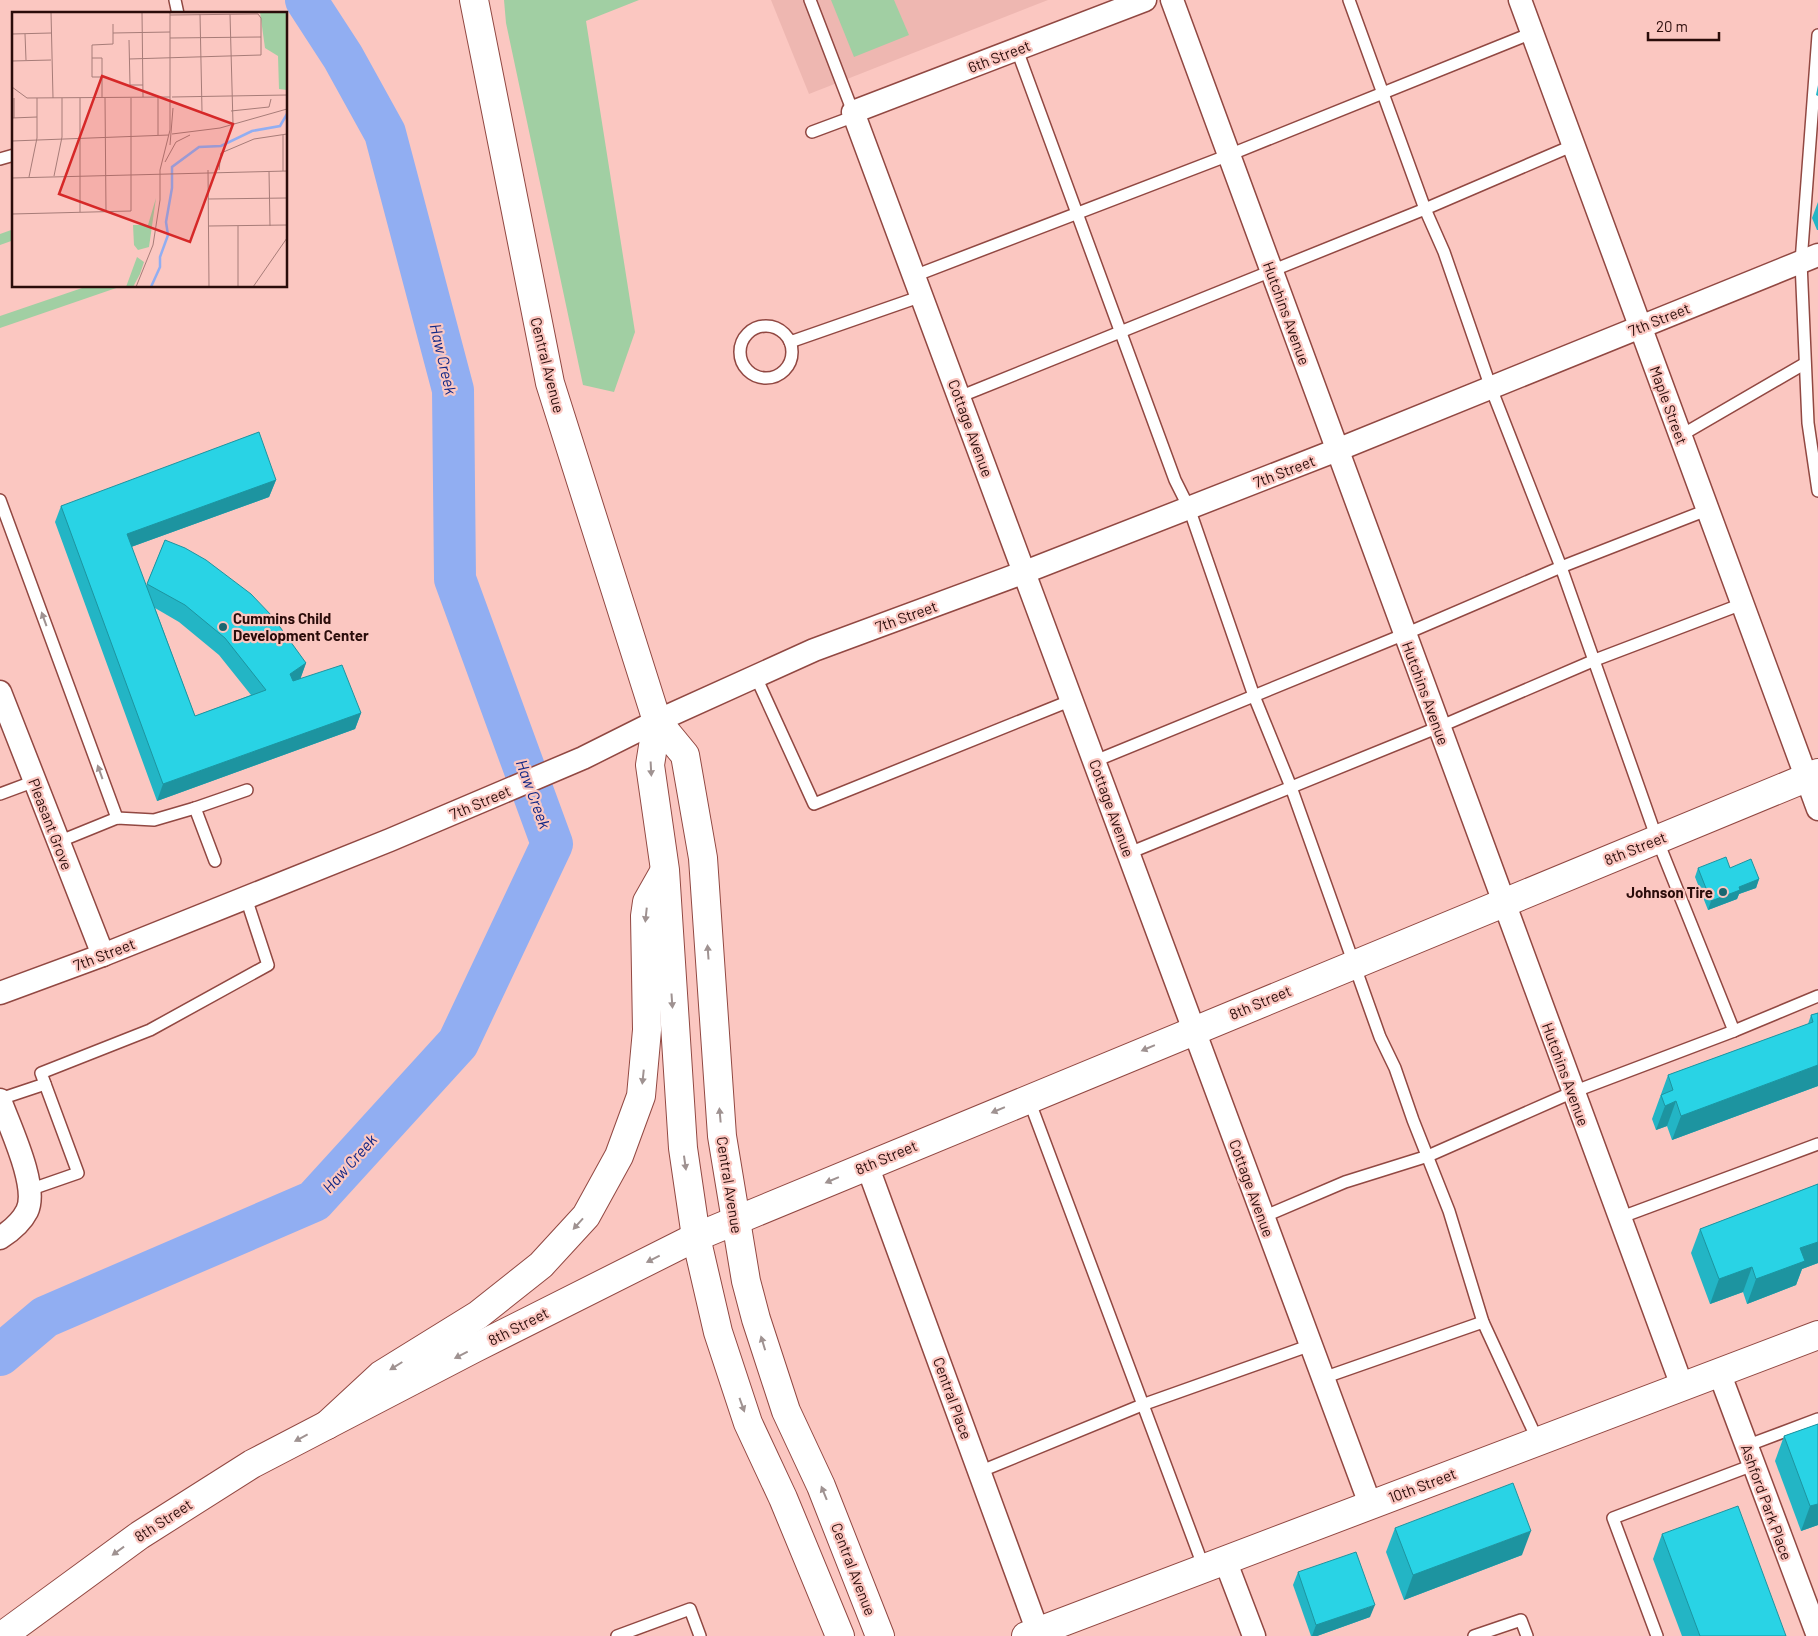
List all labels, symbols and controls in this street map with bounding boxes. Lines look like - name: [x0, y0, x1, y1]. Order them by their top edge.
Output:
- scale bar: [1648, 10, 1719, 42]
- inset map: [12, 12, 288, 288]
- text: 20 m: [1656, 17, 1688, 35]
- street label: 6th Street: [965, 36, 1033, 76]
- street label: Hutchins Avenue: [1260, 259, 1314, 367]
- street label: 7th Street: [1626, 299, 1692, 339]
- street label: Central Avenue: [527, 315, 569, 415]
- water label: Haw Creek: [427, 322, 461, 397]
- street label: Maple Street: [1647, 363, 1691, 447]
- street label: Cottage Avenue: [945, 377, 997, 479]
- street label: 7th Street: [1251, 451, 1317, 491]
- street label: 7th Street: [873, 596, 939, 636]
- place label: Cummins Child Development Center: [233, 609, 369, 644]
- one-way arrow: [40, 612, 47, 627]
- marker: Cummins Child Development Center: [217, 621, 229, 633]
- street label: Hutchins Avenue: [1399, 639, 1453, 747]
- water label: Haw Creek: [513, 757, 555, 831]
- street label: Cottage Avenue: [1086, 757, 1138, 859]
- one-way arrow: [648, 762, 656, 778]
- one-way arrow: [96, 764, 104, 779]
- street label: Pleasant Grove: [25, 776, 77, 872]
- street label: 7th Street: [447, 781, 513, 823]
- street label: 8th Street: [1601, 827, 1669, 869]
- place label: Johnson Tire: [1626, 883, 1713, 901]
- marker: Johnson Tire: [1717, 886, 1729, 898]
- one-way arrow: [642, 907, 650, 923]
- street label: 7th Street: [71, 934, 137, 974]
- one-way arrow: [704, 944, 712, 960]
- street label: 8th Street: [1226, 981, 1294, 1023]
- one-way arrow: [669, 993, 677, 1009]
- street label: Hutchins Avenue: [1539, 1020, 1593, 1128]
- one-way arrow: [1141, 1045, 1156, 1053]
- one-way arrow: [638, 1069, 646, 1085]
- one-way arrow: [715, 1106, 723, 1122]
- one-way arrow: [991, 1107, 1005, 1115]
- water label: Haw Creek: [318, 1130, 380, 1196]
- street label: Central Avenue: [713, 1135, 747, 1235]
- street label: 8th Street: [852, 1136, 920, 1178]
- street label: Cottage Avenue: [1226, 1137, 1278, 1239]
- one-way arrow: [682, 1155, 690, 1171]
- one-way arrow: [825, 1176, 839, 1184]
- one-way arrow: [573, 1217, 584, 1230]
- one-way arrow: [646, 1255, 660, 1263]
- street label: 8th Street: [485, 1303, 551, 1349]
- one-way arrow: [759, 1335, 766, 1350]
- one-way arrow: [454, 1351, 468, 1359]
- street label: Central Place: [930, 1355, 976, 1441]
- one-way arrow: [389, 1361, 402, 1370]
- one-way arrow: [739, 1398, 746, 1413]
- one-way arrow: [294, 1434, 308, 1442]
- street label: Ashford Park Place: [1738, 1442, 1796, 1562]
- street label: 10th Street: [1386, 1464, 1458, 1506]
- one-way arrow: [820, 1485, 828, 1500]
- street label: 8th Street: [131, 1495, 195, 1545]
- street label: Central Avenue: [828, 1520, 880, 1618]
- one-way arrow: [112, 1545, 125, 1556]

